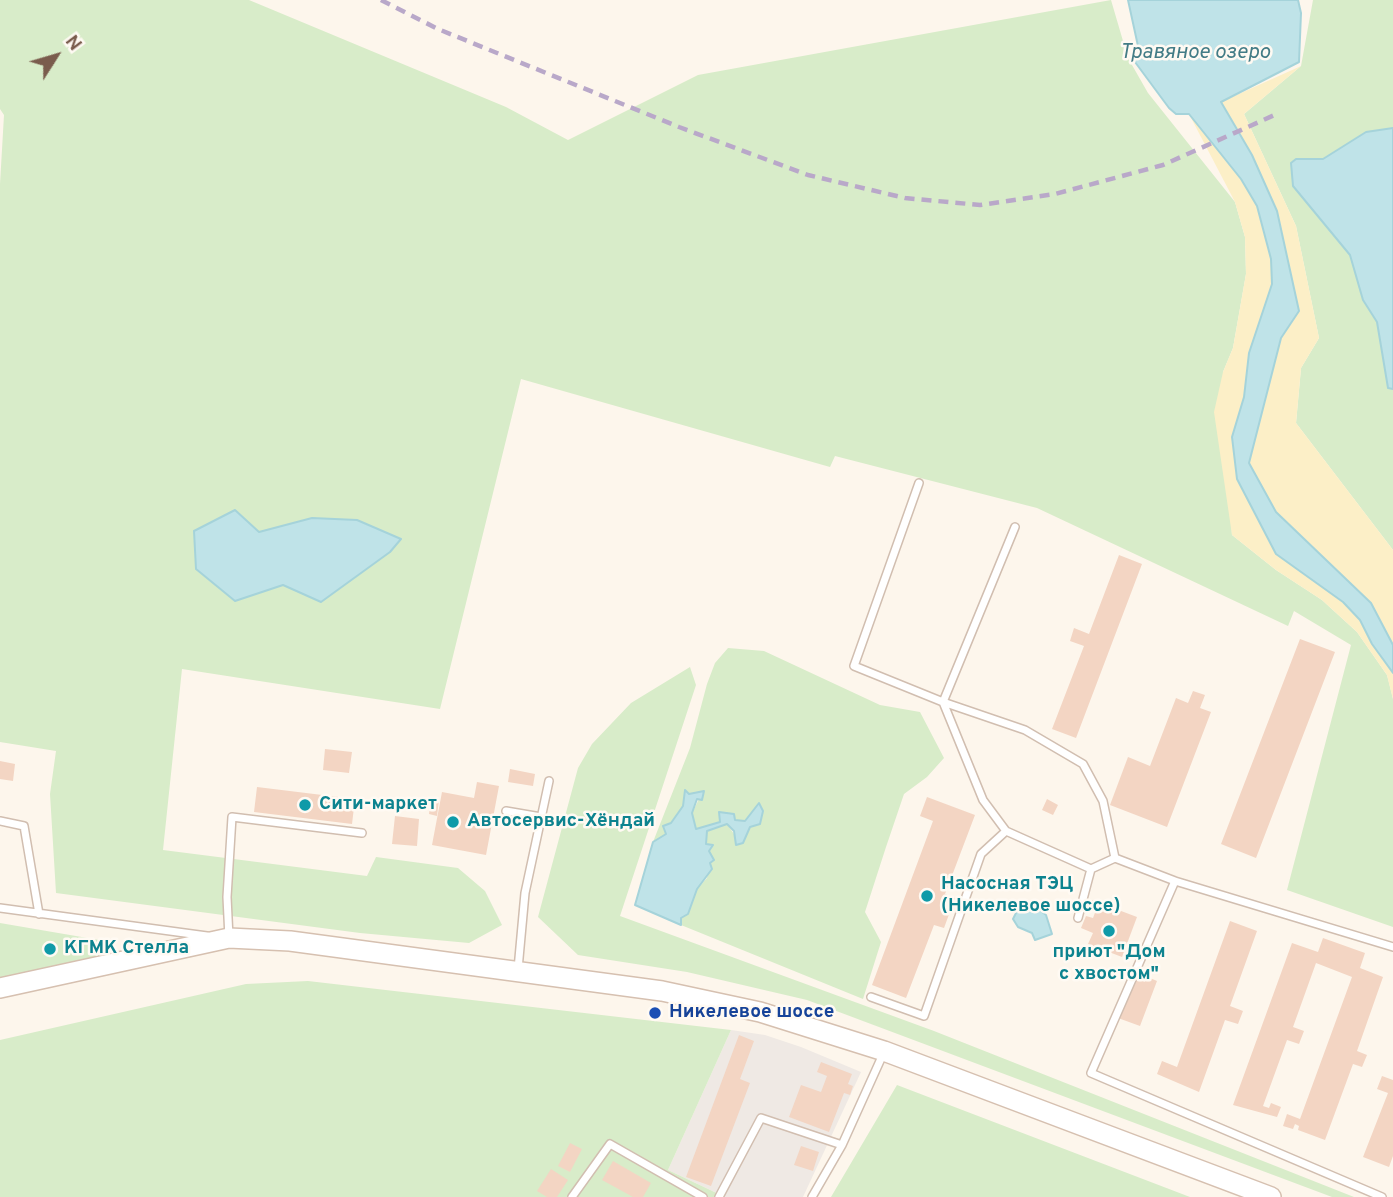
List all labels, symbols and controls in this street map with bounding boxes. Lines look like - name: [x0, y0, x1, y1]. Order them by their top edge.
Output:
- north arrow: [21, 21, 91, 91]
- text: N: [59, 31, 86, 56]
- water label: Травяное озеро: [1120, 41, 1270, 67]
- place label: Сити-маркет: [319, 794, 437, 816]
- marker: Сити-маркет: [297, 797, 313, 813]
- place label: Автосервис-Хёндай: [467, 811, 655, 833]
- marker: Автосервис-Хёндай: [445, 814, 461, 830]
- place label: Насосная ТЭЦ (Никелевое шоссе): [941, 874, 1120, 918]
- marker: Насосная ТЭЦ (Никелевое шоссе): [919, 888, 935, 904]
- marker: приют "Дом с хвостом": [1101, 923, 1117, 939]
- place label: КГМК Стелла: [64, 938, 189, 960]
- marker: КГМК Стелла: [42, 941, 58, 957]
- place label: приют "Дом с хвостом": [1052, 942, 1166, 986]
- place label: Никелевое шоссе: [669, 1002, 834, 1024]
- marker: Никелевое шоссе: [647, 1005, 663, 1021]

